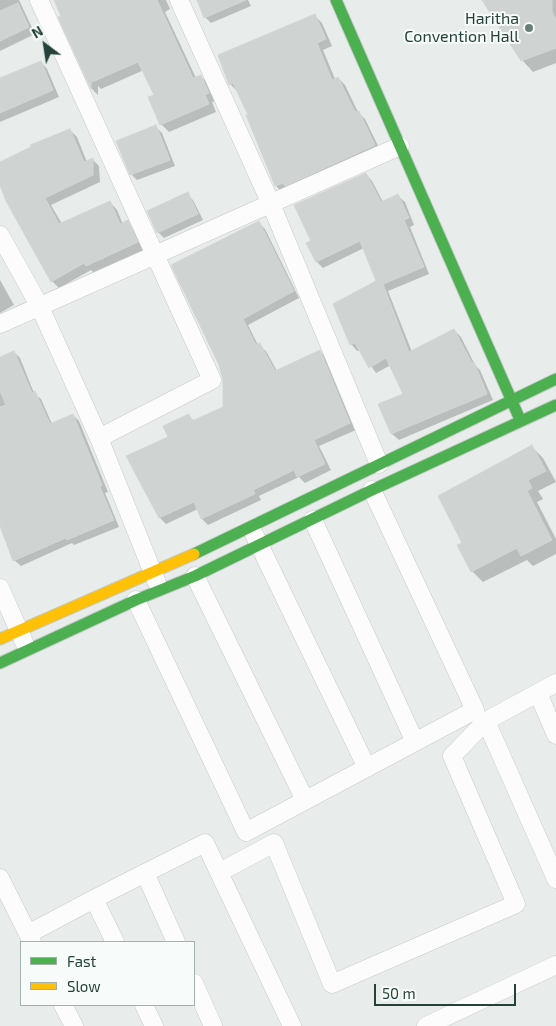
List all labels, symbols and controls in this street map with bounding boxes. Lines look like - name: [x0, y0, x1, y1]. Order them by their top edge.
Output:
- place label: Haritha Convention Hall: [404, 9, 519, 47]
- north arrow: [20, 20, 70, 70]
- text: N: [28, 22, 46, 42]
- marker: Haritha Convention Hall: [523, 22, 535, 34]
- legend: [20, 941, 195, 1006]
- text: Fast: [67, 952, 96, 970]
- scale bar: [376, 974, 518, 1006]
- text: Slow: [67, 977, 101, 995]
- text: 50 m: [382, 984, 416, 1002]

